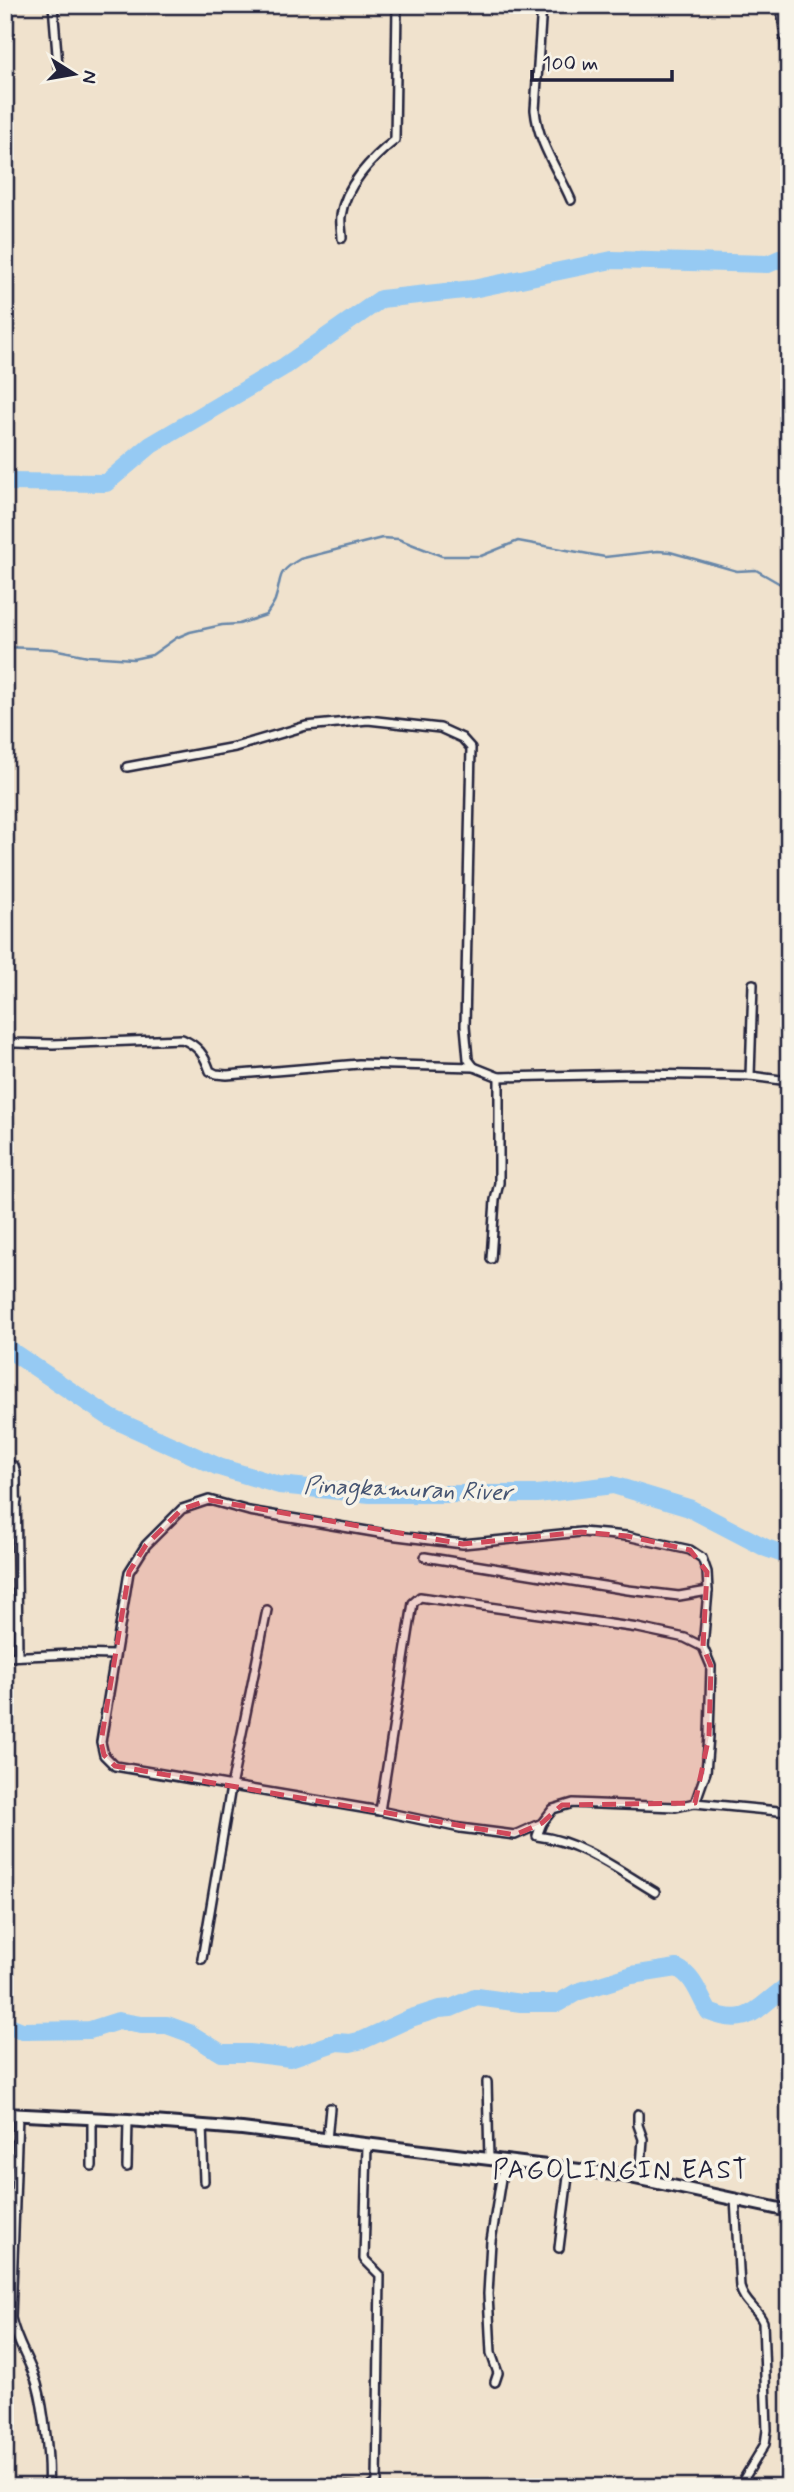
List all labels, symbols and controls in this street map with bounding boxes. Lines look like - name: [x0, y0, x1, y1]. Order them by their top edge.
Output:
- north arrow: [38, 38, 108, 108]
- scale bar: [532, 38, 672, 82]
- text: 100 m: [542, 50, 598, 78]
- text: N: [76, 68, 103, 86]
- water label: Pinagkamuran River: [303, 1471, 516, 1511]
- district label: PAGOLINGIN EAST: [493, 2154, 749, 2188]

